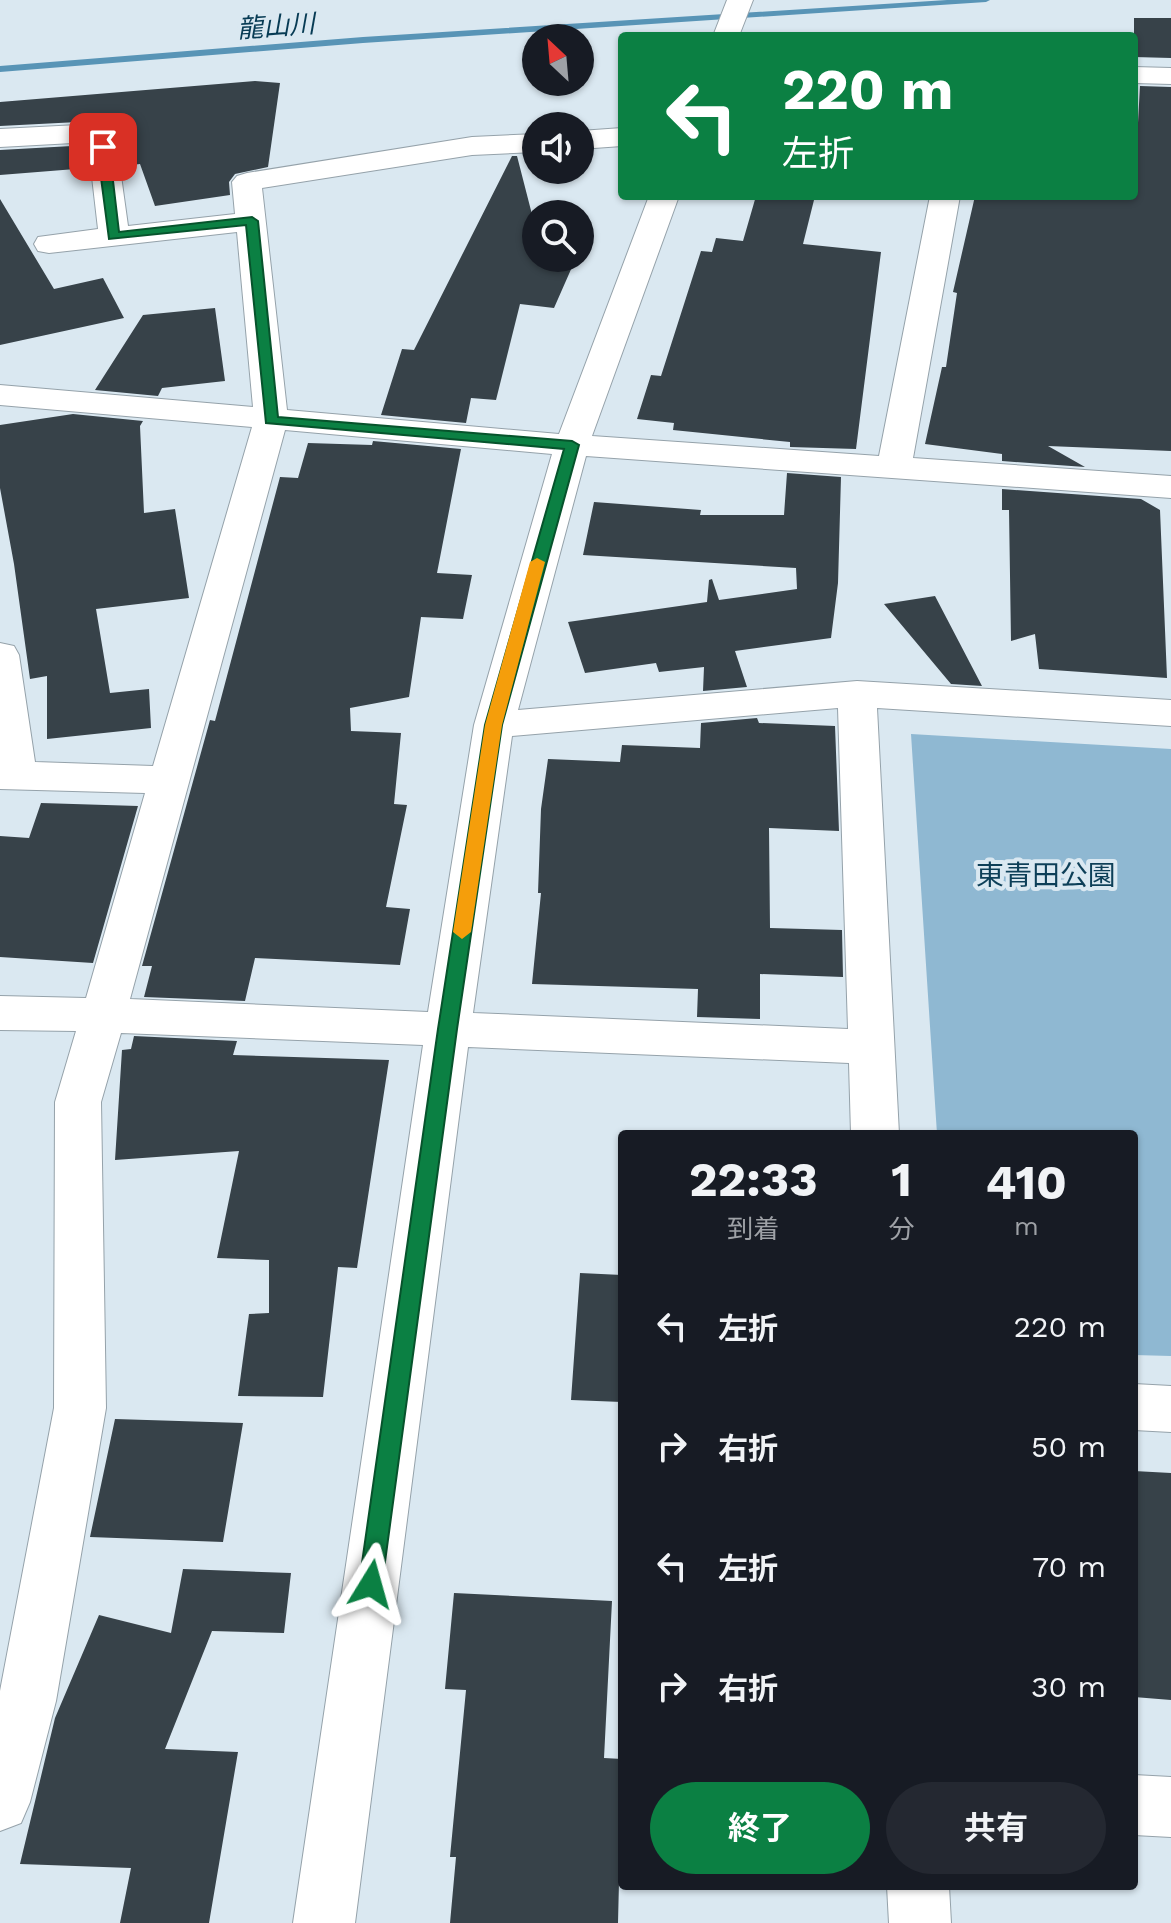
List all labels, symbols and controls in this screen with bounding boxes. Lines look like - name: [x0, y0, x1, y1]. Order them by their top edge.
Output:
- water label: 龍山川: [236, 8, 319, 44]
- north arrow: [522, 24, 594, 96]
- map controls: [522, 24, 594, 272]
- text: 220 m: [782, 57, 954, 123]
- icon: left: [650, 64, 754, 168]
- button: sound: [522, 112, 594, 184]
- pin: [69, 113, 137, 181]
- icon: arrive: [81, 125, 125, 169]
- text: 左折: [782, 133, 854, 175]
- button: search: [522, 200, 594, 272]
- park label: 東青田公園: [976, 859, 1116, 892]
- text: 22:33: [689, 1151, 818, 1208]
- text: 1: [891, 1151, 912, 1208]
- text: 410: [986, 1154, 1067, 1211]
- text: m: [1014, 1211, 1039, 1241]
- text: 到着: [727, 1214, 779, 1244]
- text: 分: [889, 1214, 915, 1244]
- icon: left: [650, 1304, 694, 1348]
- text: 220 m: [1014, 1309, 1106, 1344]
- text: 左折: [718, 1311, 778, 1346]
- icon: right: [650, 1424, 694, 1468]
- text: 50 m: [1031, 1429, 1106, 1464]
- text: 右折: [718, 1431, 778, 1466]
- position arrow: [329, 1542, 413, 1626]
- icon: left: [650, 1544, 694, 1588]
- text: 70 m: [1032, 1549, 1106, 1584]
- text: 左折: [718, 1551, 778, 1586]
- icon: right: [650, 1664, 694, 1708]
- text: 30 m: [1031, 1669, 1106, 1704]
- text: 右折: [718, 1671, 778, 1706]
- button: 終了: [650, 1782, 870, 1874]
- button: 共有: [886, 1782, 1106, 1874]

